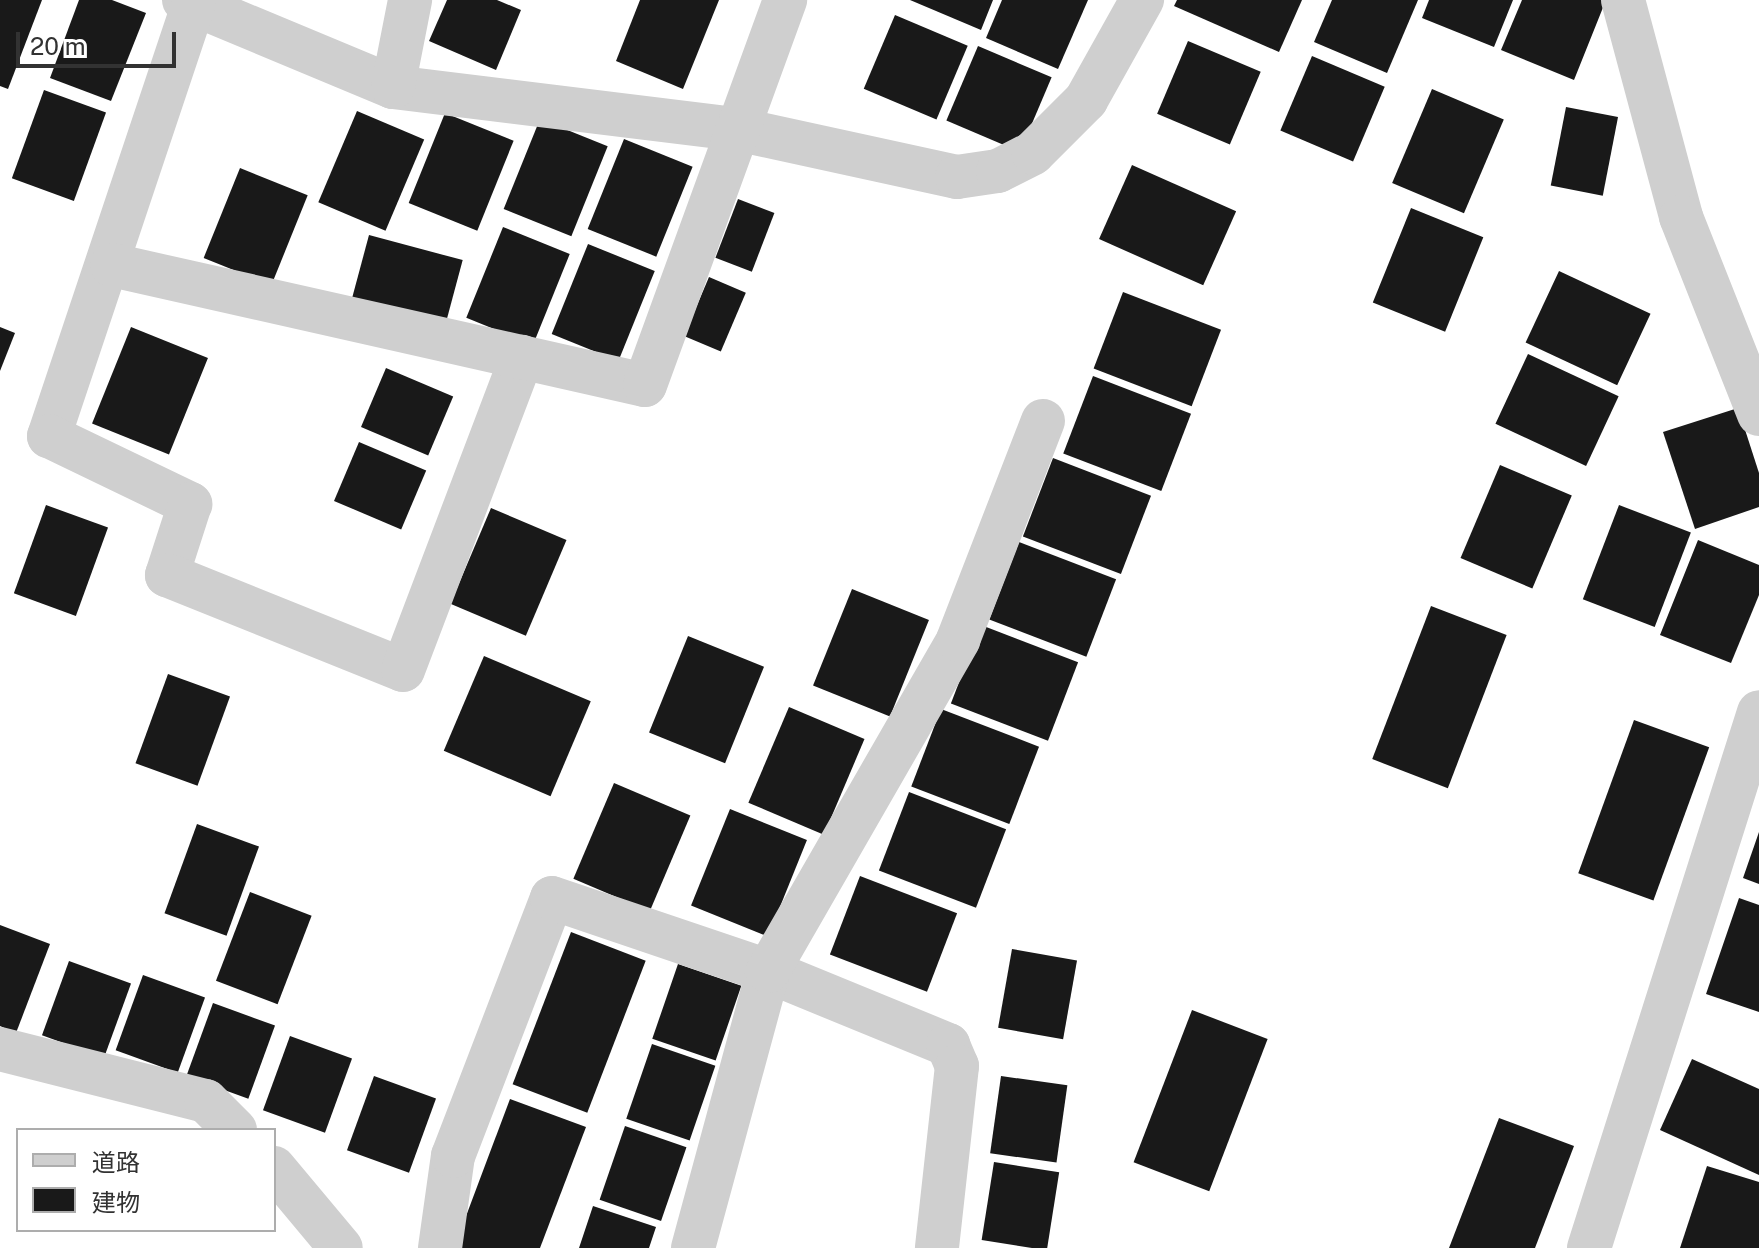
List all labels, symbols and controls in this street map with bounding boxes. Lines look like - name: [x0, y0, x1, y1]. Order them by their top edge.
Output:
- scale bar: [20, 16, 180, 66]
- text: 20 m: [30, 32, 86, 60]
- legend: [16, 1128, 276, 1232]
- text: 道路: [92, 1148, 140, 1176]
- text: 建物: [92, 1188, 140, 1216]

